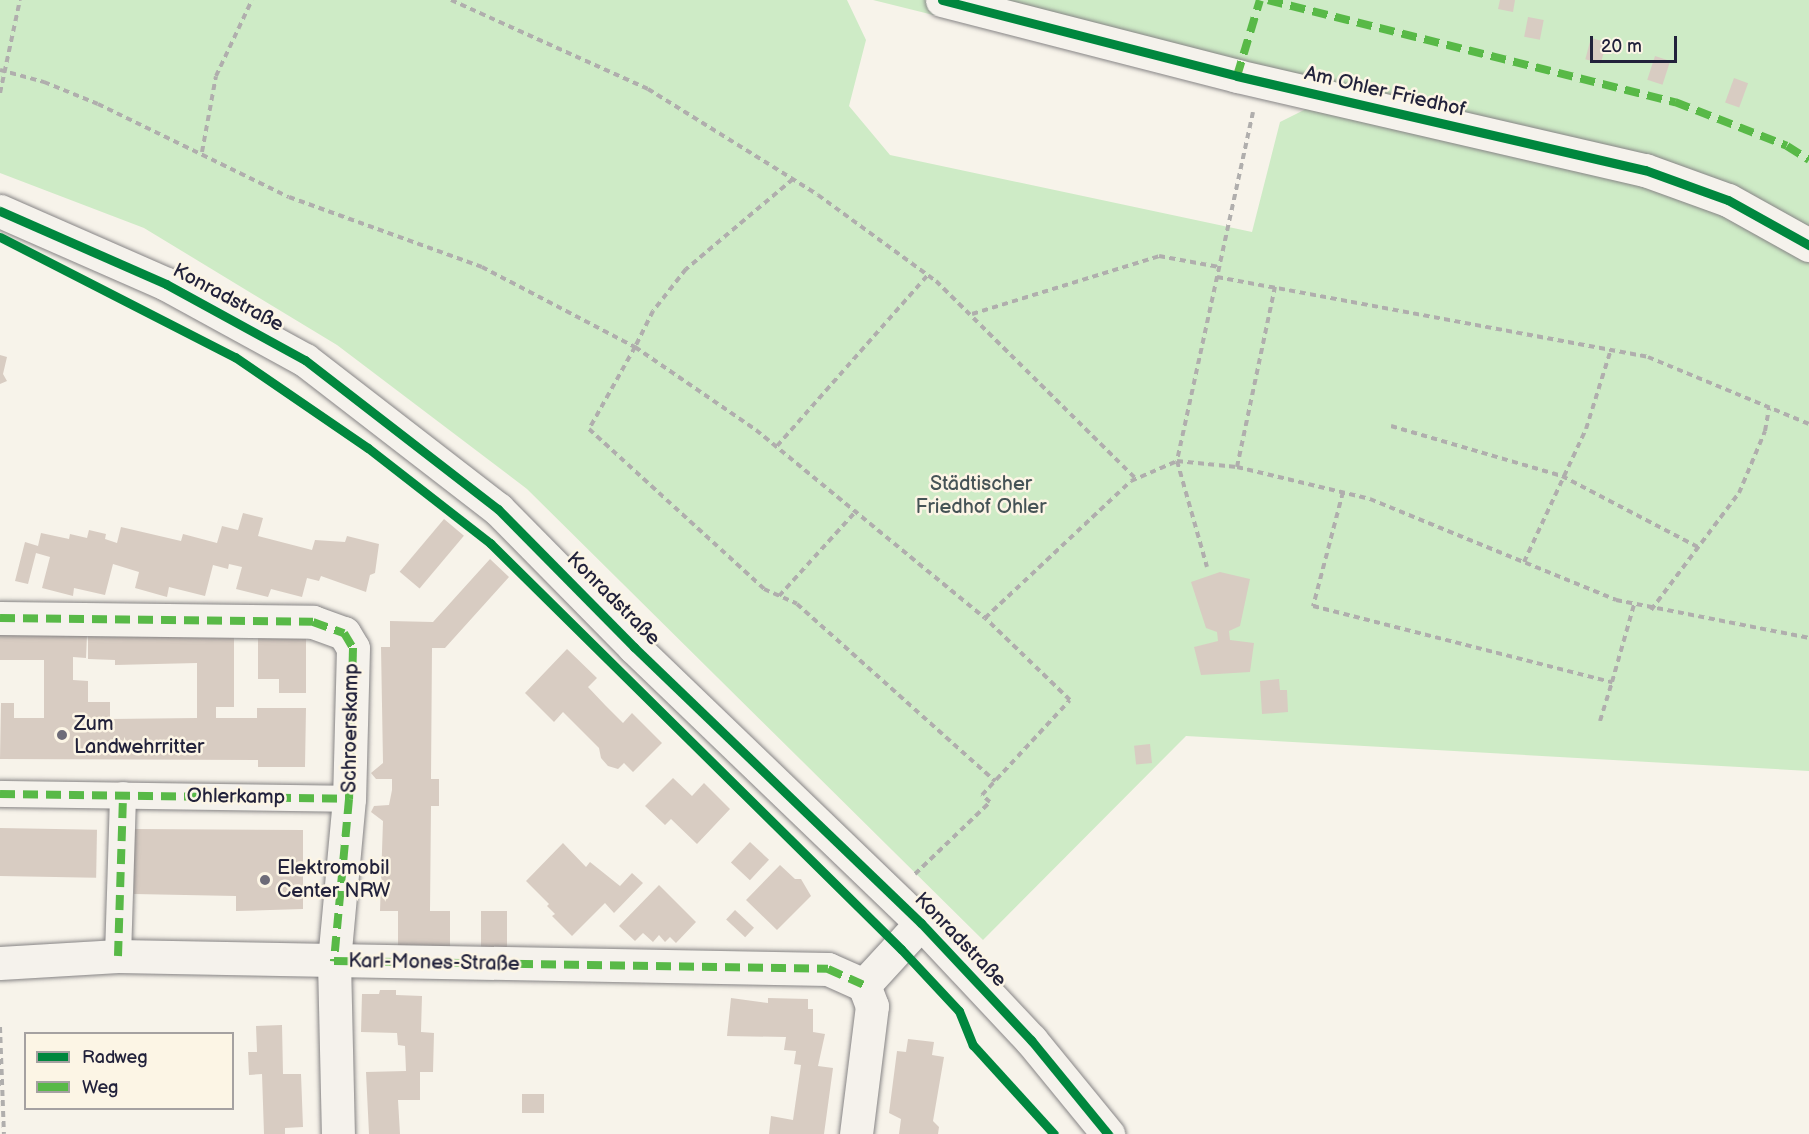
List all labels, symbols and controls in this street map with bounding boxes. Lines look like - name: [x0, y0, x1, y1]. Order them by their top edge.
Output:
- scale bar: [1593, 24, 1680, 62]
- text: 20 m: [1601, 36, 1642, 57]
- street label: Am Ohler Friedhof: [1302, 62, 1468, 122]
- street label: Konradstraße: [168, 259, 288, 337]
- park label: Städtischer Friedhof Ohler: [916, 472, 1046, 519]
- street label: Konradstraße: [561, 547, 665, 651]
- street label: Schroerskamp: [338, 663, 364, 793]
- place label: Zum Landwehrritter: [74, 712, 204, 759]
- marker: Zum Landwehrritter: [55, 728, 69, 742]
- street label: Ohlerkamp: [186, 784, 286, 810]
- place label: Elektromobil Center NRW: [277, 856, 391, 903]
- marker: Elektromobil Center NRW: [258, 873, 272, 887]
- street label: Konradstraße: [909, 888, 1011, 992]
- street label: Karl-Mones-Straße: [348, 950, 520, 976]
- legend: [24, 1032, 234, 1110]
- text: Radweg: [82, 1047, 148, 1068]
- text: Weg: [82, 1077, 118, 1098]

